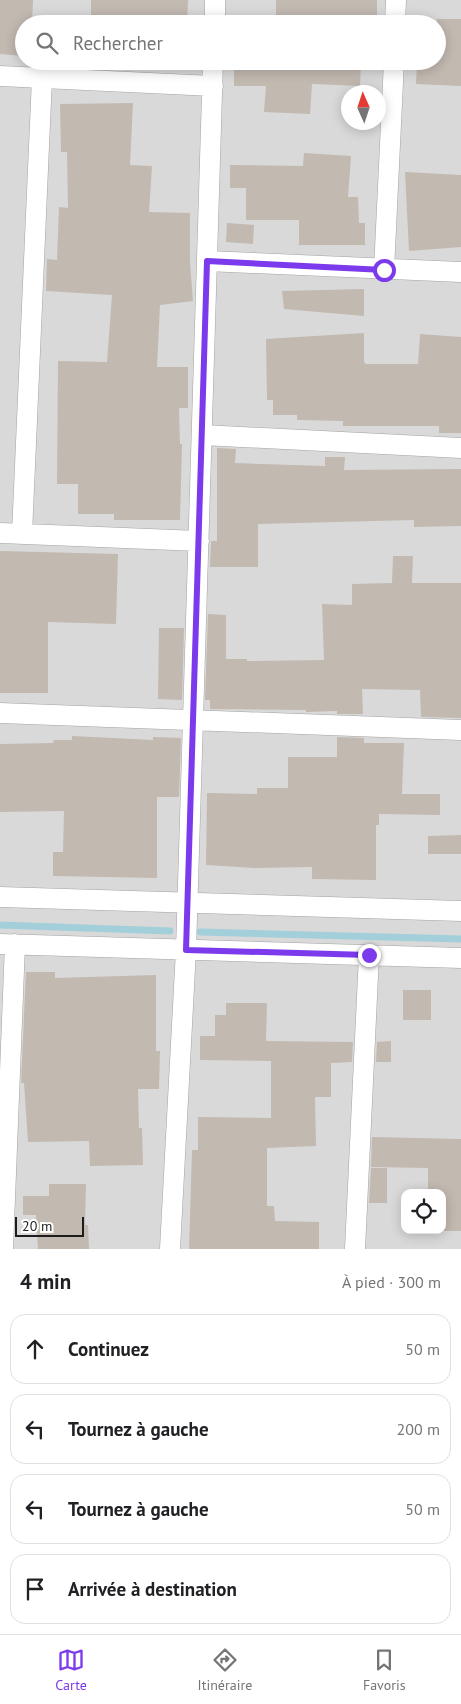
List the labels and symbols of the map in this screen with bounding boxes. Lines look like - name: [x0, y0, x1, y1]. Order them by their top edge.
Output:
- north arrow: [341, 85, 386, 130]
- route start: [373, 259, 396, 282]
- route end: [358, 944, 381, 967]
- scale bar: [15, 1214, 84, 1237]

